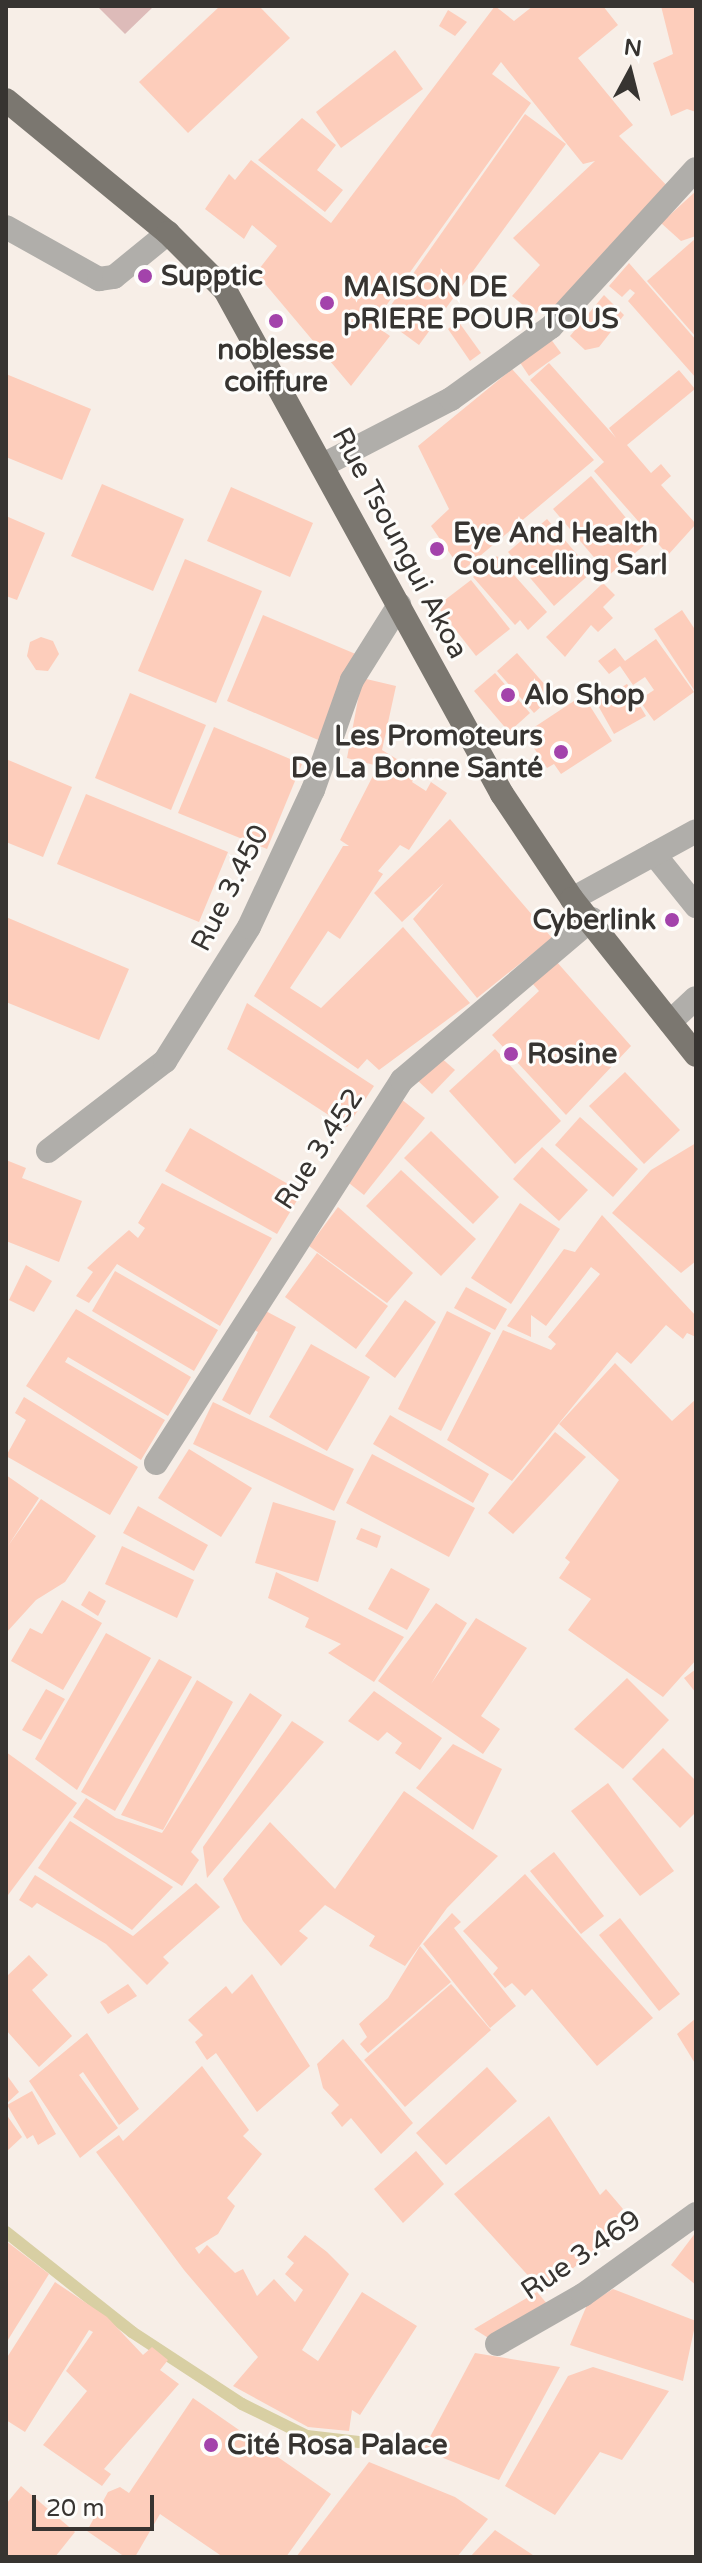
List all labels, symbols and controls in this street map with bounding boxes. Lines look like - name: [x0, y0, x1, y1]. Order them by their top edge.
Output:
- north arrow: [590, 32, 670, 112]
- text: N: [623, 34, 643, 62]
- place label: Supptic: [161, 259, 263, 293]
- marker: Supptic: [136, 267, 154, 285]
- place label: MAISON DE pRIERE POUR TOUS: [343, 270, 619, 336]
- marker: MAISON DE pRIERE POUR TOUS: [318, 294, 336, 312]
- marker: noblesse coiffure: [267, 312, 285, 330]
- place label: noblesse coiffure: [217, 333, 335, 399]
- street label: Rue Tsoungui Akoa: [325, 422, 475, 664]
- place label: Eye And Health Councelling Sarl: [453, 516, 667, 582]
- marker: Eye And Health Councelling Sarl: [428, 540, 446, 558]
- place label: Alo Shop: [524, 678, 645, 712]
- marker: Alo Shop: [499, 686, 517, 704]
- place label: Les Promoteurs De La Bonne Santé: [291, 719, 543, 785]
- marker: Les Promoteurs De La Bonne Santé: [550, 741, 572, 763]
- street label: Rue 3.450: [184, 819, 276, 957]
- place label: Cyberlink: [532, 903, 656, 937]
- marker: Cyberlink: [663, 911, 681, 929]
- place label: Rosine: [527, 1037, 617, 1071]
- marker: Rosine: [502, 1045, 520, 1063]
- street label: Rue 3.452: [268, 1082, 370, 1216]
- street label: Rue 3.469: [515, 2203, 647, 2307]
- place label: Cité Rosa Palace: [227, 2428, 448, 2462]
- marker: Cité Rosa Palace: [202, 2436, 220, 2454]
- scale bar: [36, 2479, 158, 2529]
- text: 20 m: [46, 2494, 104, 2523]

